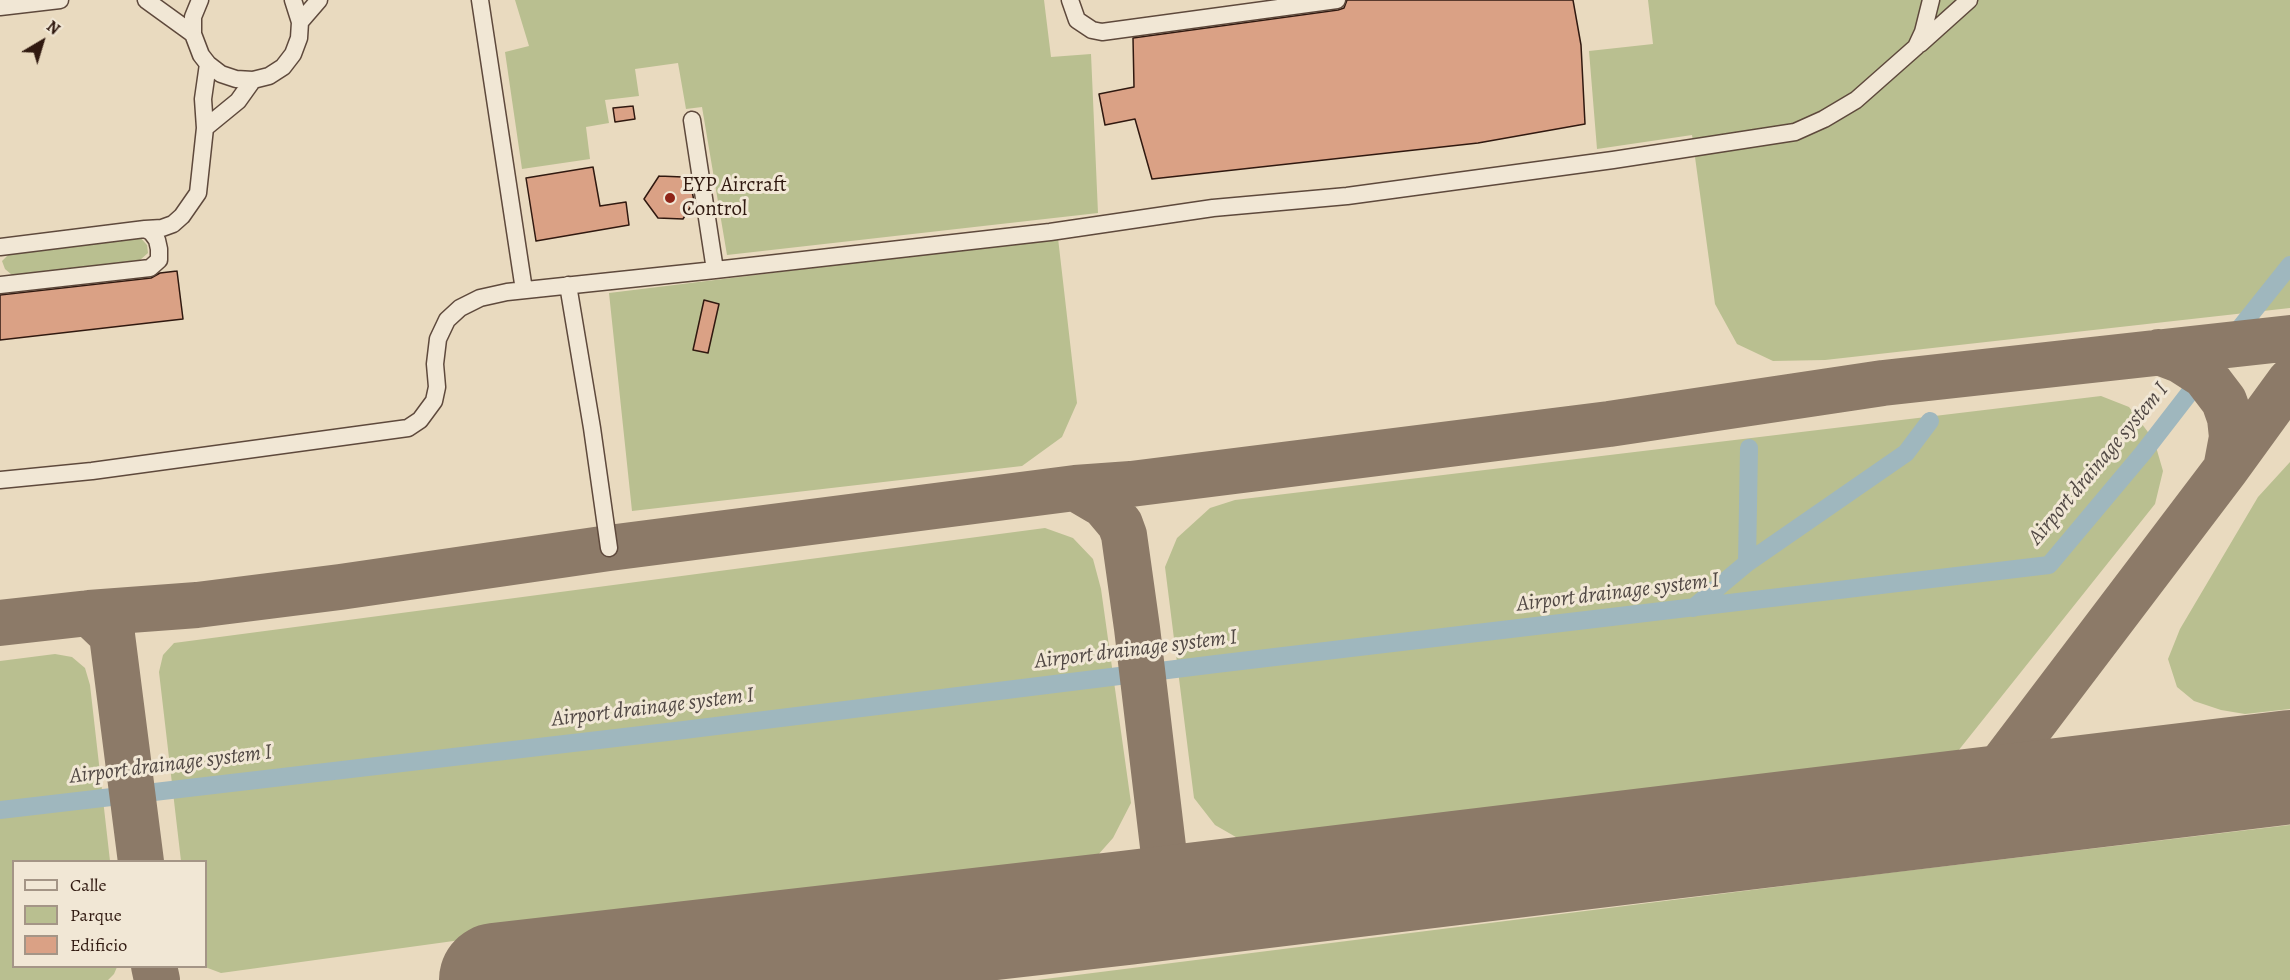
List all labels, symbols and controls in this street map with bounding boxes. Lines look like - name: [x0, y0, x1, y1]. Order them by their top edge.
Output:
- north arrow: [12, 12, 72, 72]
- text: N: [42, 16, 64, 40]
- place label: EYP Aircraft Control: [682, 173, 787, 223]
- marker: EYP Aircraft Control: [663, 191, 677, 205]
- water label: Airport drainage system I: [2023, 377, 2175, 551]
- water label: Airport drainage system I: [1515, 567, 1721, 619]
- water label: Airport drainage system I: [1033, 624, 1239, 676]
- water label: Airport drainage system I: [550, 682, 756, 734]
- water label: Airport drainage system I: [68, 739, 274, 791]
- legend: [12, 860, 207, 968]
- text: Calle: [70, 873, 107, 897]
- text: Parque: [70, 903, 122, 927]
- text: Edificio: [70, 933, 127, 957]

